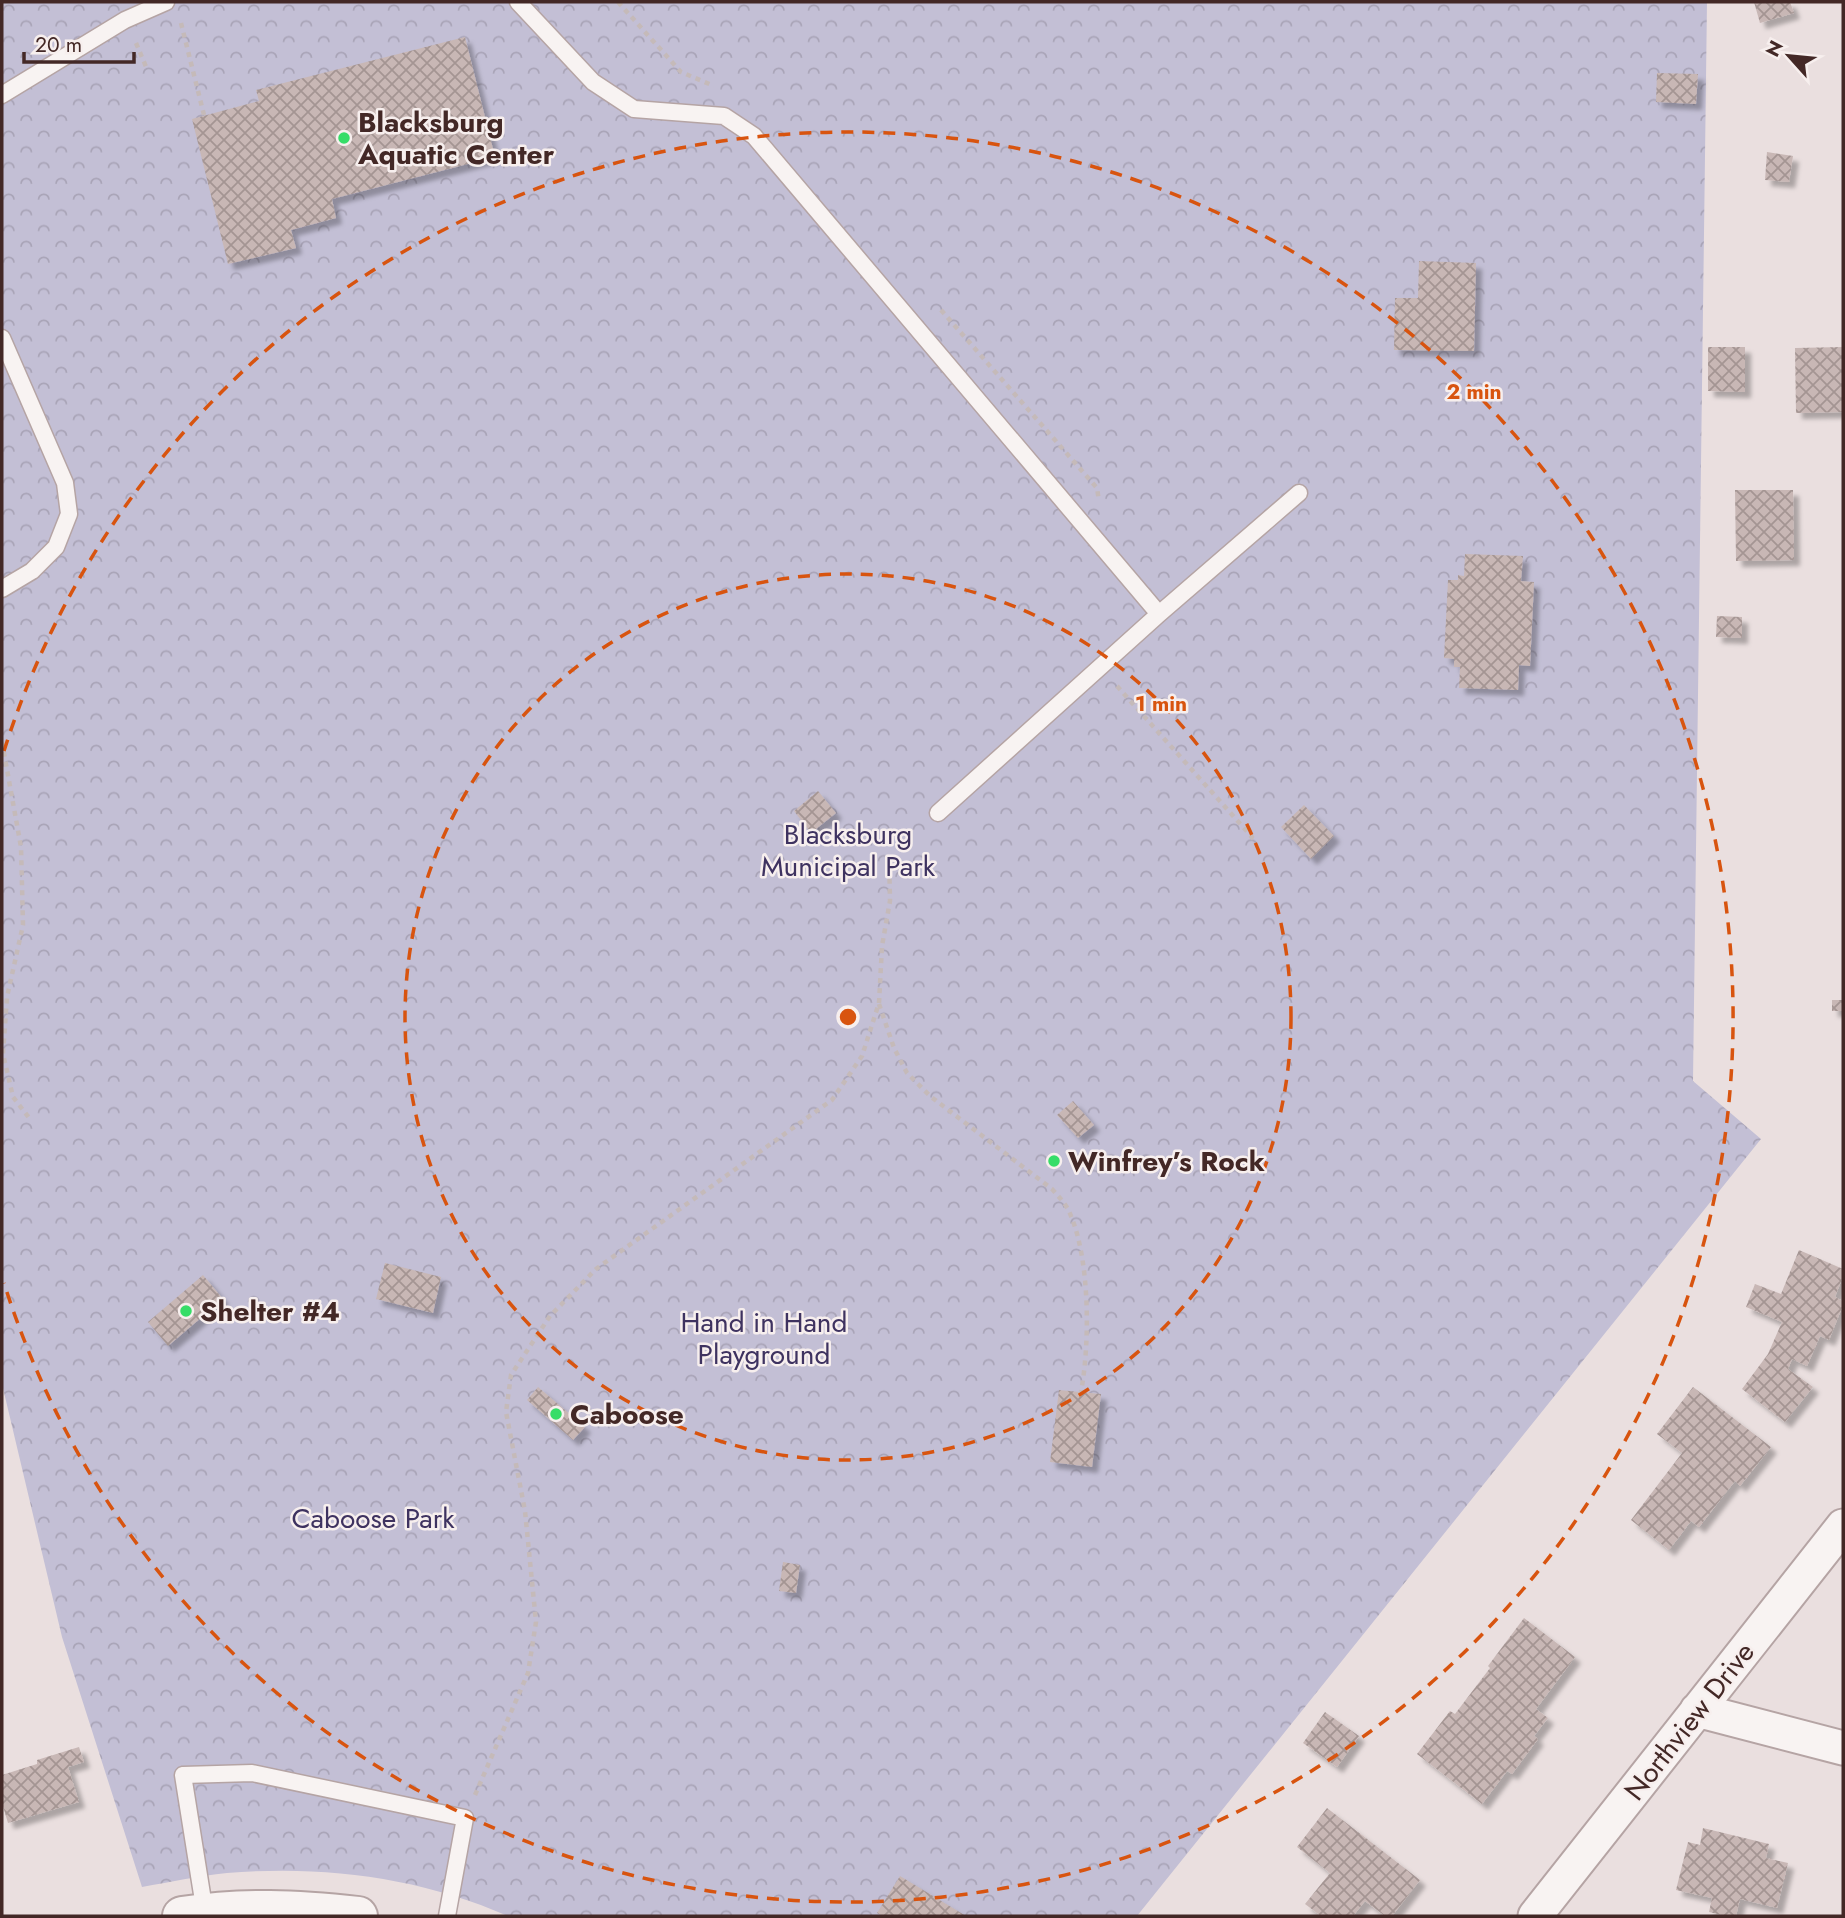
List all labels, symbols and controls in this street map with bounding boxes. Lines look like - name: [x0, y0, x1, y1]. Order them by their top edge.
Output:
- scale bar: [24, 21, 135, 65]
- north arrow: [1754, 21, 1824, 91]
- text: 20 m: [35, 30, 82, 60]
- text: N: [1759, 36, 1790, 61]
- place label: Blacksburg Aquatic Center: [357, 102, 555, 175]
- marker: Blacksburg Aquatic Center: [336, 130, 352, 146]
- text: 2 min: [1446, 377, 1502, 407]
- text: 1 min: [1135, 689, 1187, 719]
- park label: Blacksburg Municipal Park: [761, 814, 936, 887]
- centre of rings: [836, 1005, 860, 1029]
- place label: Winfrey’s Rock: [1068, 1141, 1265, 1182]
- marker: Winfrey’s Rock: [1046, 1153, 1062, 1169]
- place label: Shelter #4: [200, 1291, 340, 1332]
- park label: Hand in Hand Playground: [680, 1302, 848, 1375]
- marker: Shelter #4: [178, 1303, 194, 1319]
- place label: Caboose: [570, 1394, 684, 1435]
- marker: Caboose: [548, 1406, 564, 1422]
- park label: Caboose Park: [291, 1498, 455, 1539]
- street label: Northview Drive: [1614, 1633, 1764, 1809]

